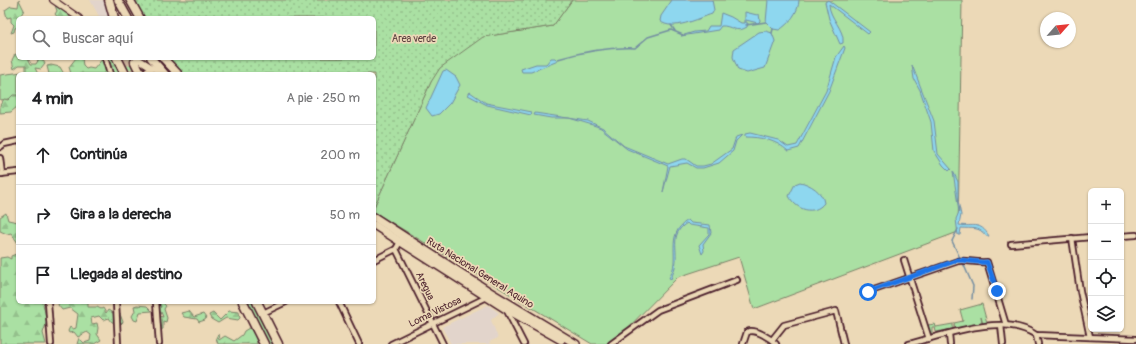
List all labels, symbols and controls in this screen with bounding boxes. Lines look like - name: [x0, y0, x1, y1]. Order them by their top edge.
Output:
- north arrow: [1040, 12, 1076, 48]
- search box: [16, 16, 376, 60]
- icon: search: [30, 27, 52, 49]
- text: Buscar aquí: [62, 29, 134, 48]
- park label: Area verde: [392, 33, 436, 45]
- text: 4 min: [32, 88, 73, 109]
- text: A pie · 250 m: [286, 90, 360, 106]
- icon: ahead: [32, 144, 54, 166]
- text: Continúa: [70, 145, 127, 164]
- text: 200 m: [321, 147, 360, 163]
- map controls: [1088, 188, 1124, 332]
- button: +: [1088, 188, 1124, 224]
- icon: right: [32, 204, 54, 226]
- text: Gira a la derecha: [70, 205, 171, 224]
- text: 50 m: [330, 207, 360, 223]
- button: −: [1088, 224, 1124, 260]
- street label: Ruta Nacional General Aquino: [424, 235, 536, 311]
- button: locate: [1088, 260, 1124, 296]
- icon: arrive: [32, 264, 54, 286]
- text: Llegada al destino: [70, 265, 182, 284]
- street label: Aregua: [413, 270, 437, 302]
- route end: [988, 282, 1006, 300]
- route start: [859, 283, 877, 301]
- street label: Loma Vistosa: [407, 294, 464, 330]
- button: layers: [1088, 296, 1124, 332]

